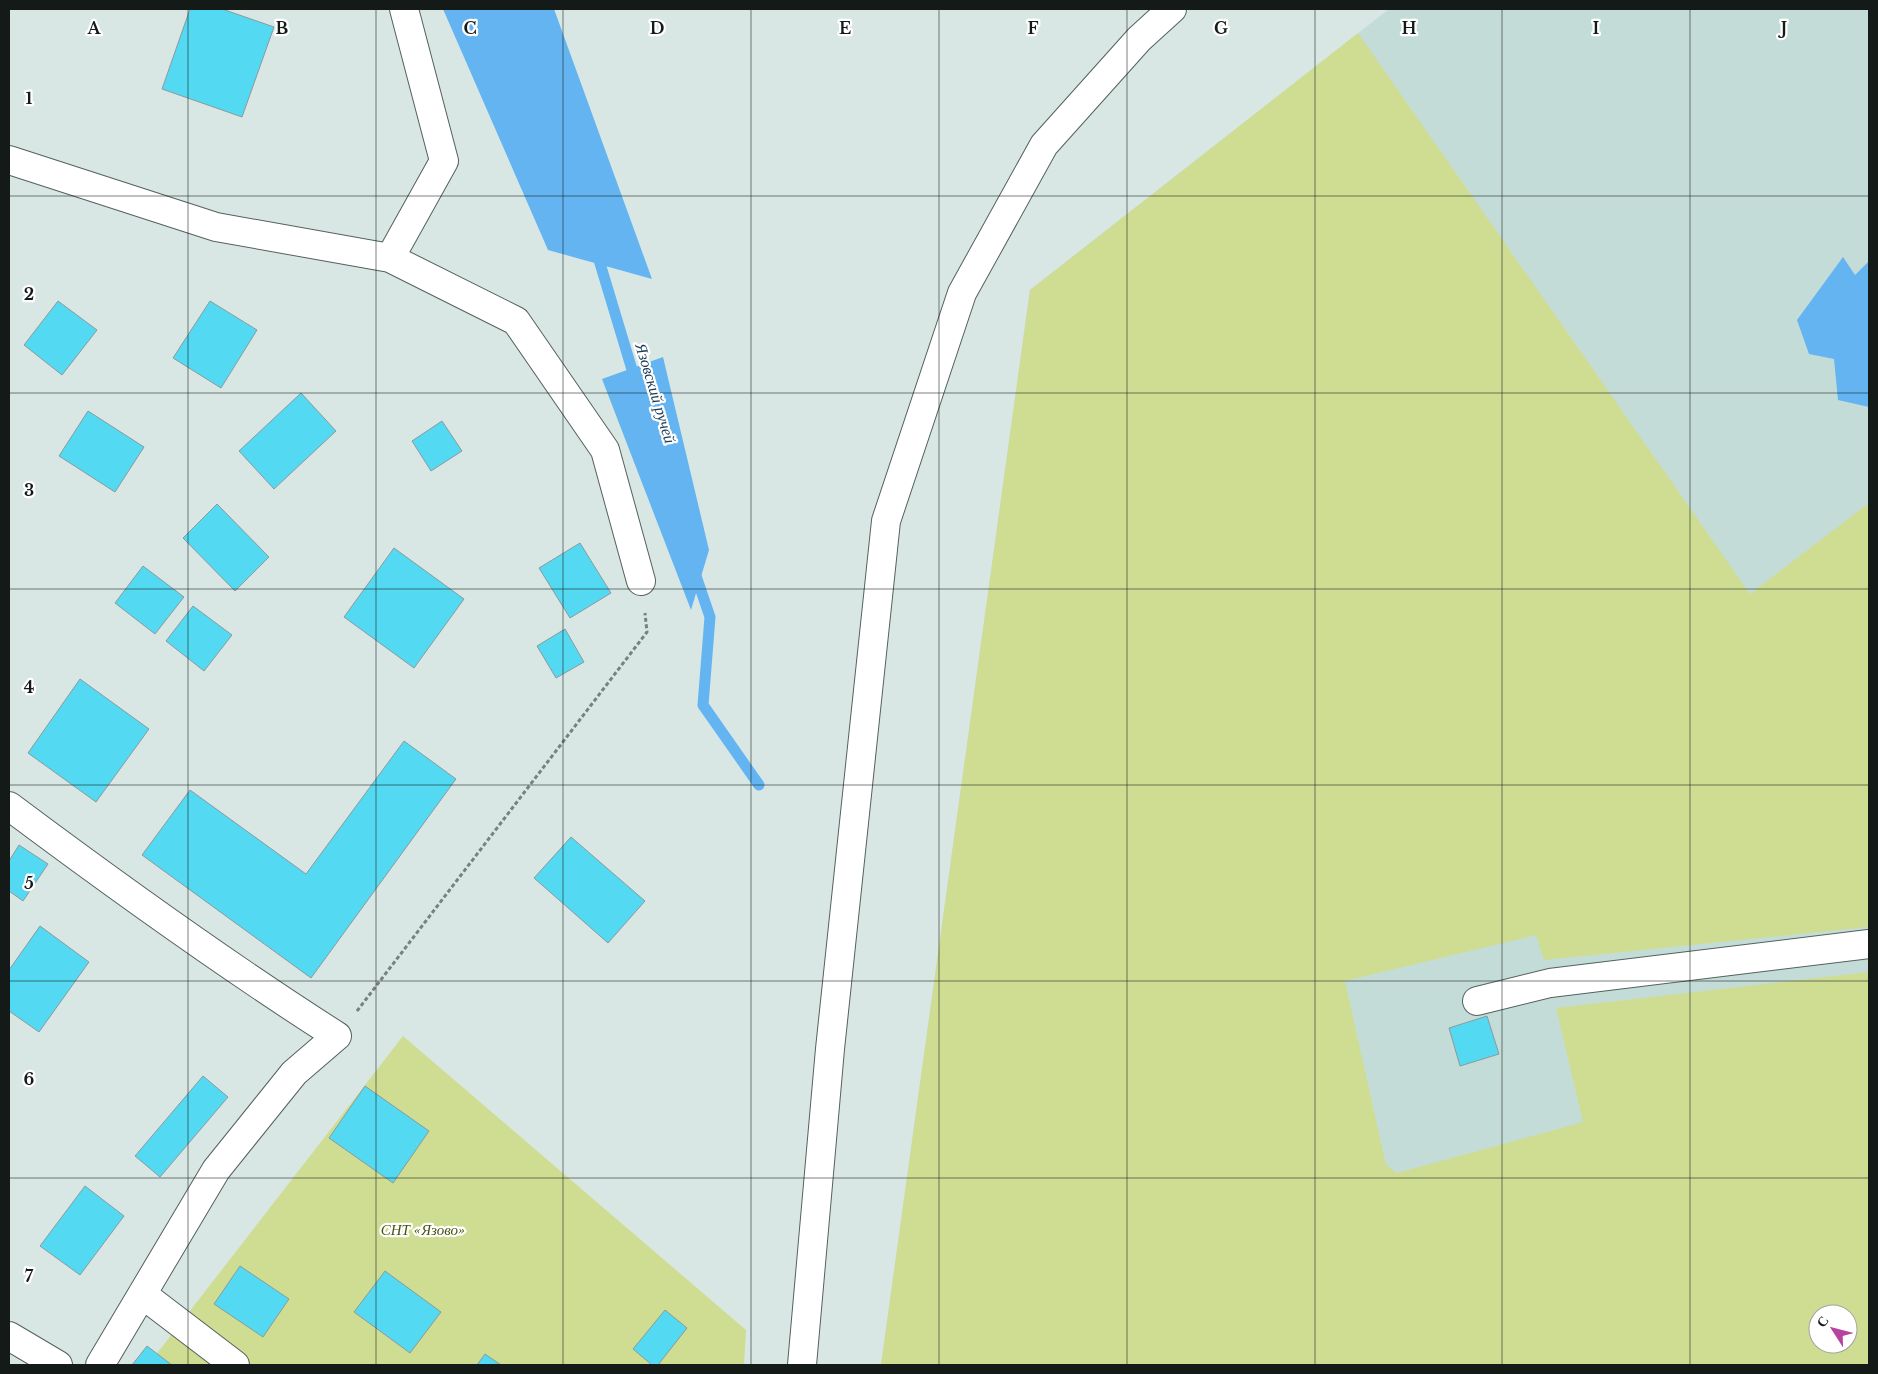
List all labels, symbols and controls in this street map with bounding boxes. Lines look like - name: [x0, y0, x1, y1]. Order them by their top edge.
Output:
- text: A: [87, 18, 102, 38]
- text: B: [276, 18, 289, 38]
- text: C: [463, 18, 477, 38]
- text: D: [650, 18, 664, 38]
- text: E: [839, 18, 851, 38]
- text: F: [1027, 18, 1039, 38]
- text: G: [1214, 18, 1228, 38]
- text: H: [1401, 18, 1417, 38]
- text: I: [1593, 18, 1600, 38]
- text: J: [1778, 18, 1787, 38]
- text: 1: [26, 88, 33, 108]
- text: 2: [24, 284, 34, 304]
- water label: Язовский ручей: [631, 339, 681, 446]
- text: 3: [24, 480, 34, 500]
- text: 4: [24, 677, 34, 697]
- text: 5: [24, 873, 34, 893]
- text: 6: [24, 1069, 35, 1089]
- park label: СНТ «Язово»: [381, 1220, 465, 1239]
- text: 7: [25, 1266, 34, 1286]
- north arrow: [1808, 1304, 1858, 1354]
- text: С: [1812, 1312, 1833, 1331]

